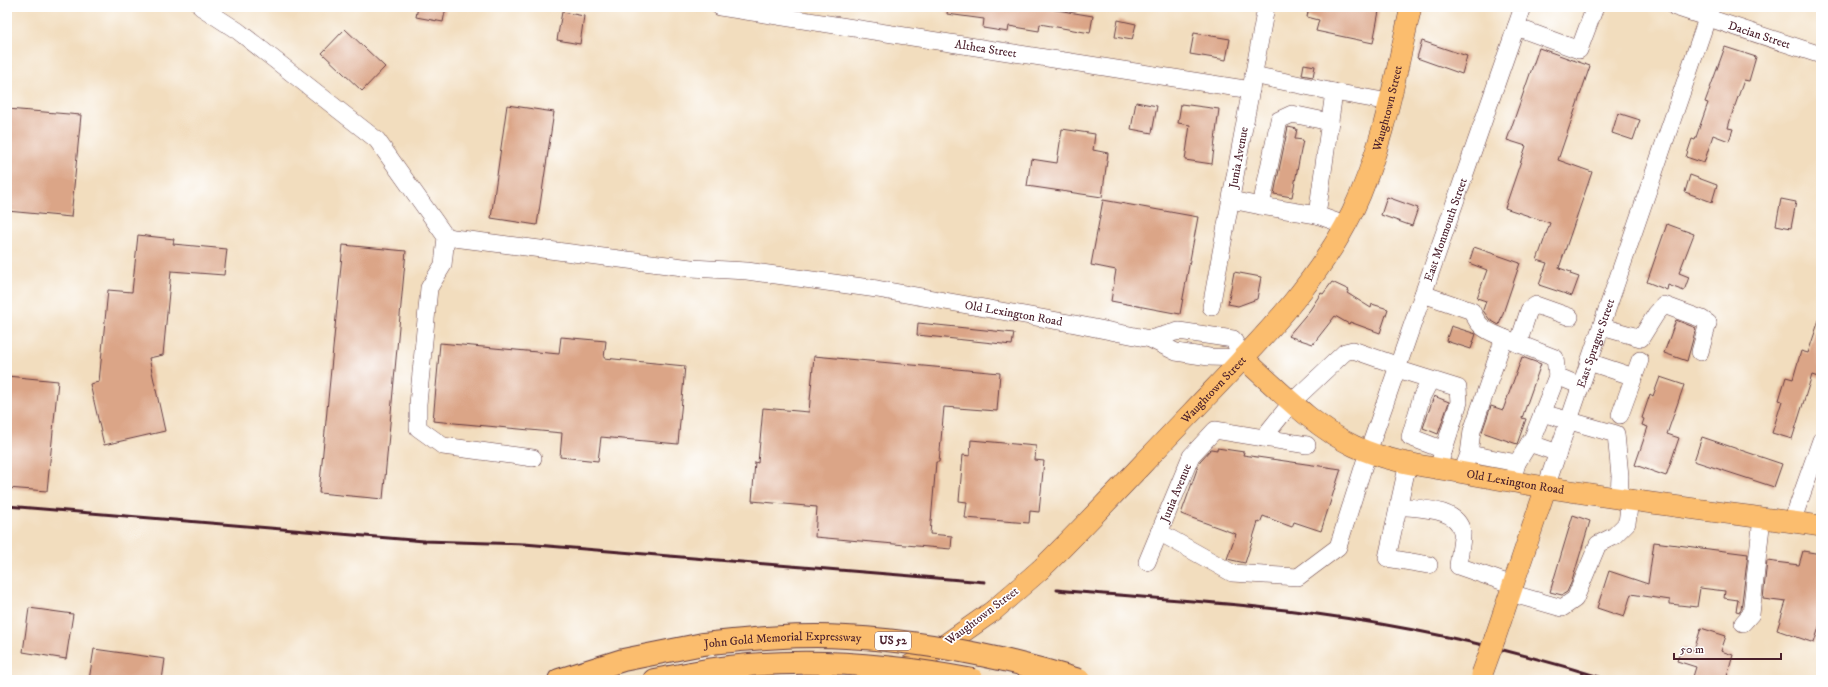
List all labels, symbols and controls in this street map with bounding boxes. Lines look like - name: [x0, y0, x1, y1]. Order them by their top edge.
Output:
- street label: Dacian Street: [1726, 18, 1793, 52]
- street label: Althea Street: [954, 36, 1018, 61]
- street label: Waughtown Street: [1369, 64, 1405, 154]
- street label: Junia Avenue: [1225, 126, 1251, 190]
- street label: East Monmouth Street: [1421, 176, 1470, 283]
- street label: East Sprague Street: [1573, 296, 1618, 390]
- street label: Old Lexington Road: [964, 297, 1064, 329]
- street label: Waughtown Street: [1177, 352, 1249, 427]
- street label: Junia Avenue: [1157, 461, 1195, 525]
- street label: Old Lexington Road: [1465, 466, 1565, 497]
- street label: Waughtown Street: [942, 584, 1022, 649]
- street label: John Gold Memorial Expressway: [702, 629, 862, 651]
- road number: US 52: [875, 632, 911, 650]
- scale bar: [1674, 635, 1781, 661]
- text: 50 m: [1680, 642, 1704, 657]

